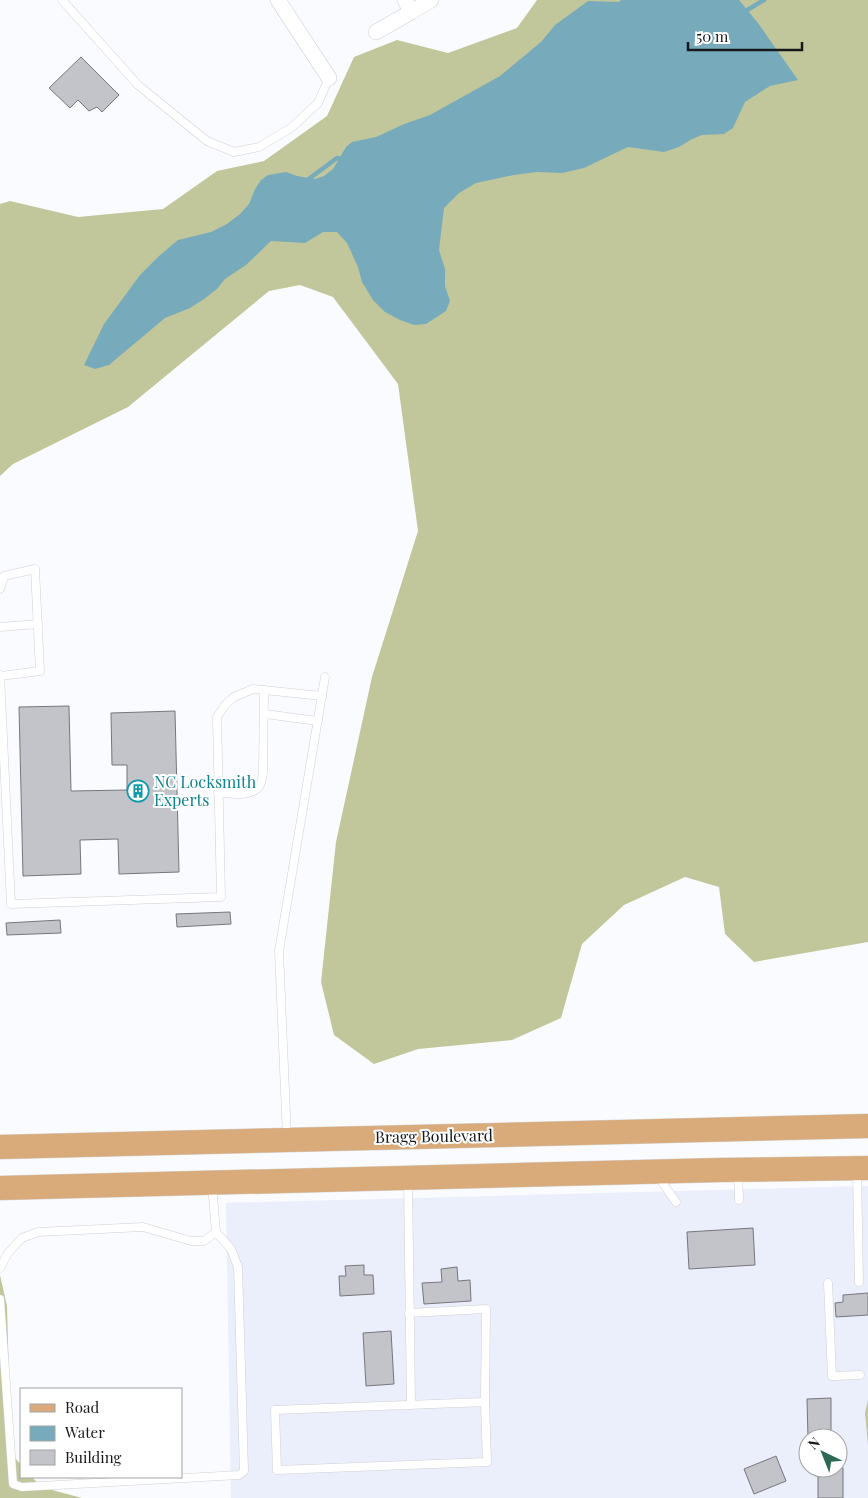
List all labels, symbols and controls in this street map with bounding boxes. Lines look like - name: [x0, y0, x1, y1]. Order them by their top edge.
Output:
- scale bar: [688, 20, 802, 52]
- text: 50 m: [696, 26, 729, 46]
- place label: NC Locksmith Experts: [154, 771, 257, 810]
- building icon: NC Locksmith Experts: [126, 779, 150, 803]
- street label: Bragg Boulevard: [375, 1124, 493, 1147]
- legend: [20, 1388, 182, 1478]
- text: Road: [65, 1397, 99, 1417]
- text: Water: [64, 1422, 105, 1442]
- north arrow: [798, 1428, 848, 1478]
- text: N: [804, 1433, 824, 1454]
- text: Building: [65, 1447, 122, 1467]

